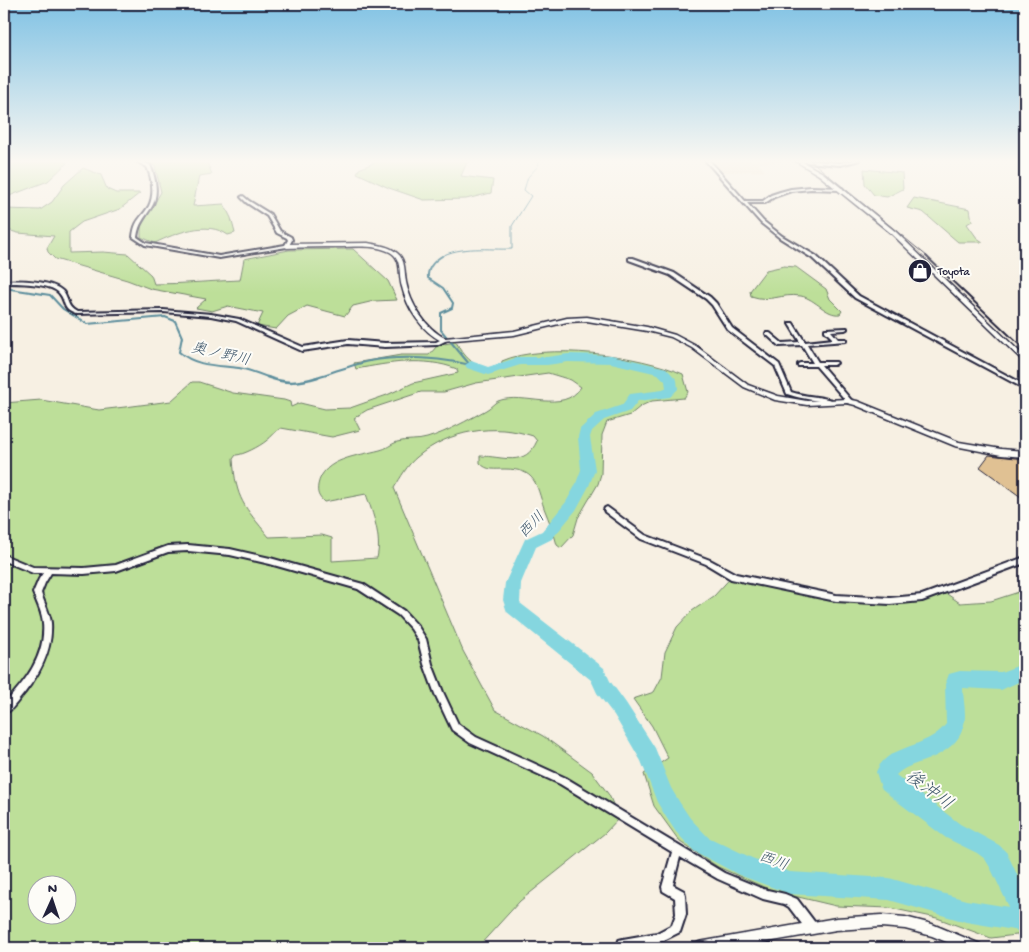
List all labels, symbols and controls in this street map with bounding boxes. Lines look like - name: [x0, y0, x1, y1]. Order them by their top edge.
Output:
- shop icon: Toyota: [907, 258, 933, 284]
- place label: Toyota: [937, 267, 971, 279]
- water label: 奥ノ野川: [189, 338, 252, 370]
- water label: 西川: [515, 508, 549, 542]
- water label: 後沖川: [901, 766, 957, 816]
- water label: 西川: [756, 848, 790, 875]
- north arrow: [28, 874, 78, 924]
- text: N: [48, 881, 58, 898]

